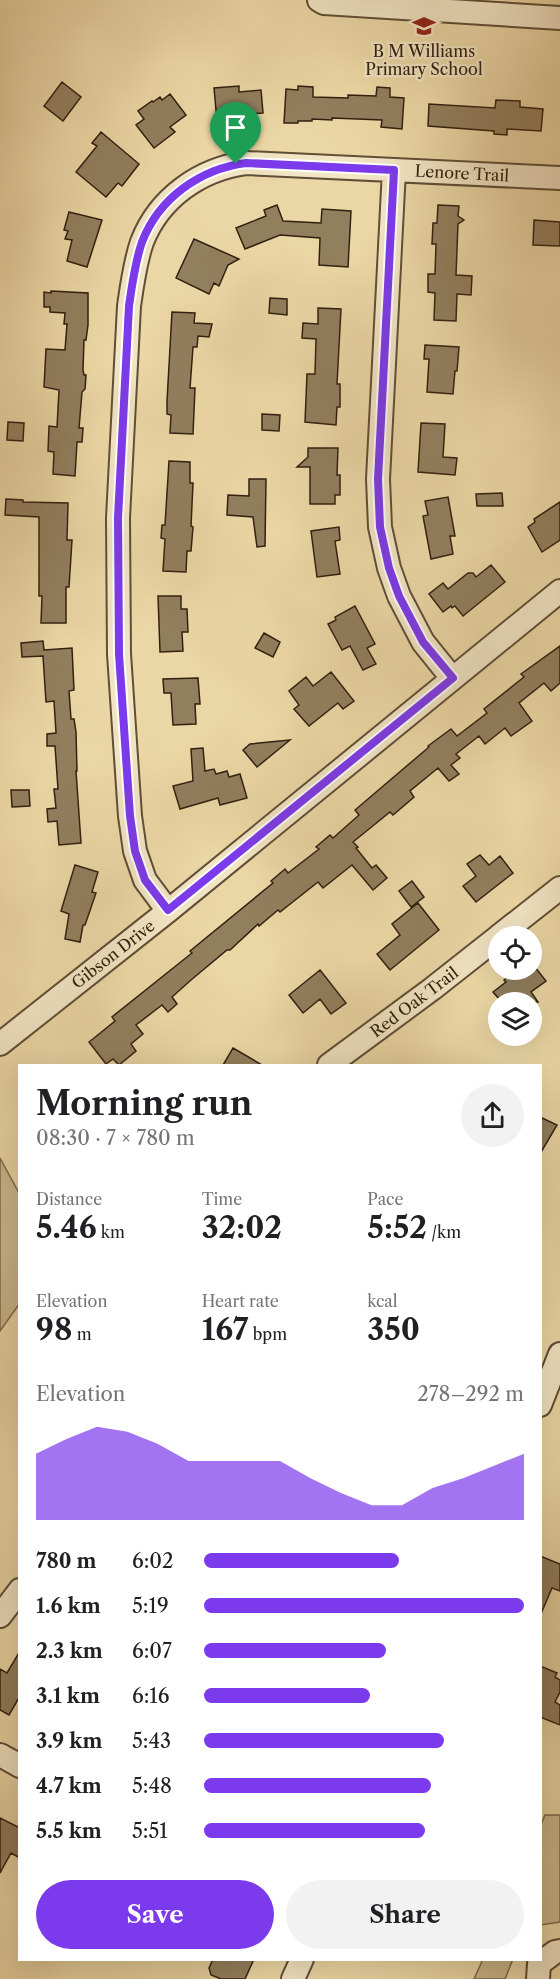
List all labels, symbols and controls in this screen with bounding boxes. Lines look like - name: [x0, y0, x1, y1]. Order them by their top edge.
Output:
- school or university icon: B M Williams Primary School: [411, 13, 437, 39]
- place label: B M Williams Primary School: [365, 41, 483, 79]
- pin: [210, 102, 261, 164]
- icon: arrive: [219, 111, 252, 144]
- street label: Lenore Trail: [414, 161, 510, 185]
- street label: Gibson Drive: [67, 915, 159, 993]
- map controls: [488, 926, 542, 1046]
- button: locate: [488, 926, 542, 980]
- street label: Red Oak Trail: [366, 962, 462, 1042]
- button: layers: [488, 992, 542, 1046]
- text: Morning run: [36, 1083, 252, 1124]
- button: share: [461, 1084, 524, 1147]
- text: 08:30 · 7 × 780 m: [36, 1126, 195, 1150]
- text: Distance: [36, 1189, 102, 1209]
- text: Time: [202, 1189, 242, 1209]
- text: Pace: [367, 1189, 403, 1209]
- text: 5.46: [36, 1209, 97, 1246]
- text: 32:02: [202, 1209, 282, 1246]
- text: 5:52: [367, 1209, 427, 1246]
- text: km: [97, 1222, 125, 1242]
- text: /km: [427, 1222, 461, 1242]
- text: Elevation: [36, 1291, 107, 1311]
- text: Heart rate: [202, 1291, 279, 1311]
- text: kcal: [367, 1291, 398, 1311]
- text: 98: [36, 1311, 72, 1348]
- text: 167: [202, 1311, 248, 1348]
- text: 350: [367, 1311, 420, 1348]
- text: m: [72, 1324, 92, 1344]
- text: bpm: [248, 1324, 287, 1344]
- text: Elevation: [36, 1382, 125, 1406]
- text: 278–292 m: [417, 1382, 524, 1406]
- text: 780 m: [36, 1549, 96, 1573]
- text: 6:02: [132, 1549, 174, 1573]
- text: 1.6 km: [36, 1594, 101, 1618]
- text: 5:19: [132, 1594, 169, 1618]
- text: 2.3 km: [36, 1639, 103, 1663]
- text: 6:07: [132, 1639, 172, 1663]
- text: 3.1 km: [36, 1684, 100, 1708]
- text: 6:16: [132, 1684, 169, 1708]
- text: 3.9 km: [36, 1729, 102, 1753]
- text: 5:43: [132, 1729, 171, 1753]
- text: 4.7 km: [36, 1774, 102, 1798]
- text: 5:48: [132, 1774, 172, 1798]
- text: 5.5 km: [36, 1819, 102, 1843]
- text: 5:51: [132, 1819, 168, 1843]
- button: Save: [36, 1880, 274, 1949]
- button: Share: [286, 1880, 524, 1949]

